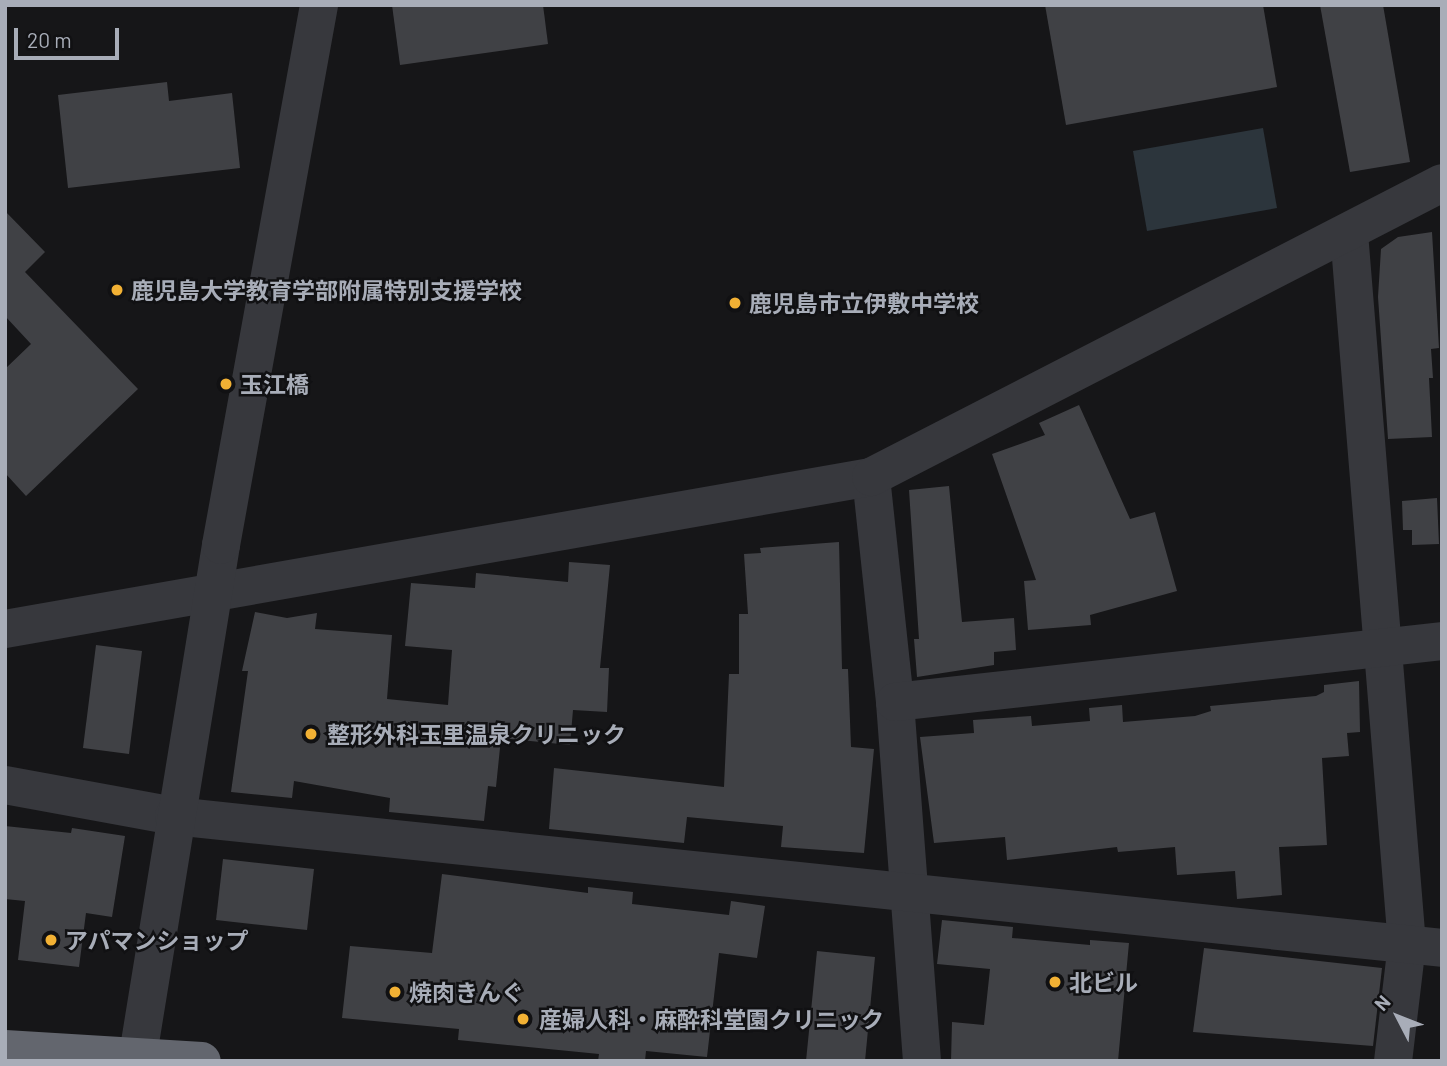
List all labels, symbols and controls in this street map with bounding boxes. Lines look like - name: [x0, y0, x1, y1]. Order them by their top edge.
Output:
- scale bar: [18, 14, 122, 58]
- text: 20 m: [27, 27, 72, 52]
- place label: 鹿児島大学教育学部附属特別支援学校: [131, 276, 522, 304]
- marker: 鹿児島大学教育学部附属特別支援学校: [109, 282, 125, 298]
- place label: 鹿児島市立伊敷中学校: [749, 289, 979, 317]
- marker: 鹿児島市立伊敷中学校: [727, 295, 743, 311]
- place label: 玉江橋: [240, 370, 309, 398]
- marker: 玉江橋: [218, 376, 234, 392]
- place label: 整形外科玉里温泉クリニック: [327, 720, 626, 748]
- marker: 整形外科玉里温泉クリニック: [301, 724, 321, 744]
- place label: アパマンショップ: [65, 926, 249, 954]
- marker: アパマンショップ: [43, 932, 59, 948]
- place label: 北ビル: [1069, 968, 1138, 996]
- marker: 北ビル: [1047, 974, 1063, 990]
- place label: 焼肉きんぐ: [409, 978, 524, 1006]
- north arrow: [1363, 982, 1433, 1052]
- marker: 焼肉きんぐ: [387, 984, 403, 1000]
- text: N: [1369, 990, 1395, 1015]
- place label: 産婦人科・麻酔科堂園クリニック: [539, 1005, 884, 1033]
- marker: 産婦人科・麻酔科堂園クリニック: [513, 1009, 533, 1029]

